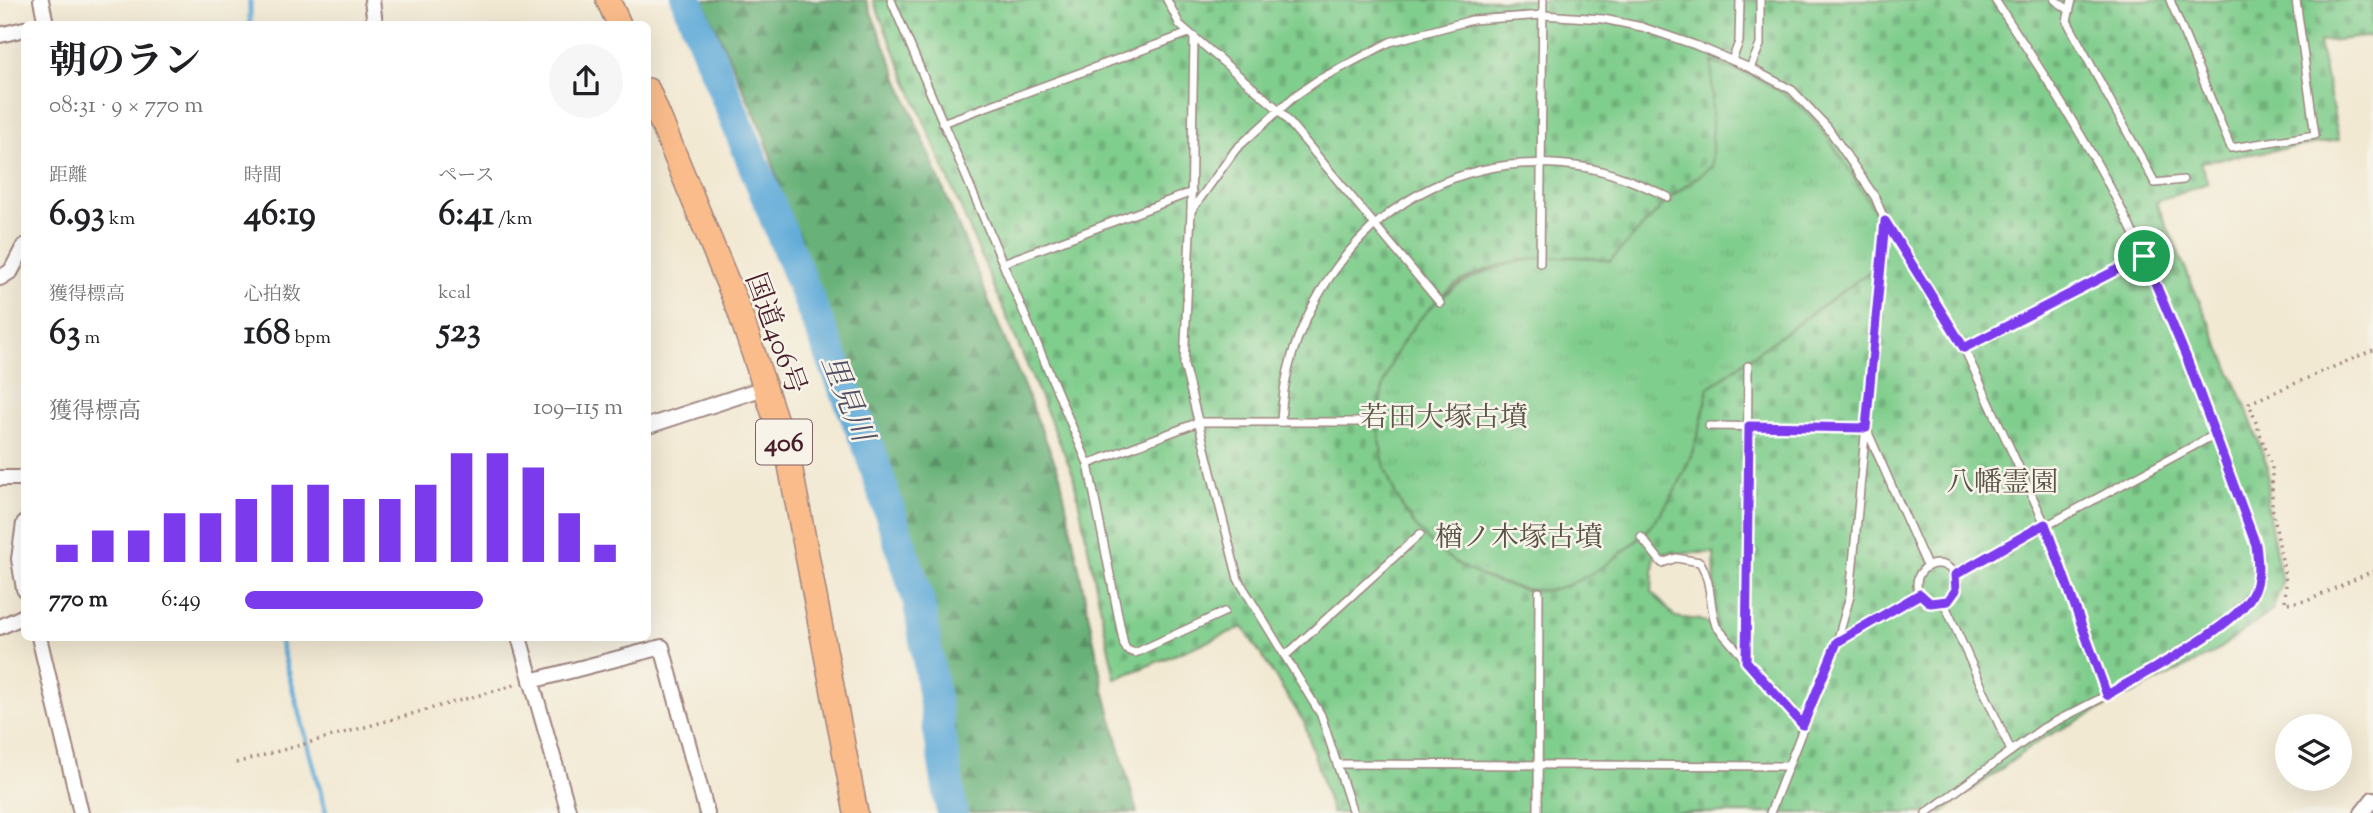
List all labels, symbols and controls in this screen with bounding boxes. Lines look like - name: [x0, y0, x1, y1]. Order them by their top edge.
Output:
- text: 朝のラン: [49, 37, 201, 91]
- button: share: [549, 44, 623, 118]
- text: 08:31 · 9 × 770 m: [49, 90, 203, 123]
- text: 距離: [49, 163, 87, 190]
- text: 時間: [244, 163, 282, 190]
- text: ペース: [438, 163, 494, 190]
- text: 6.93: [49, 190, 105, 241]
- text: 46:19: [244, 190, 316, 241]
- text: 6:41: [438, 190, 494, 241]
- text: km: [105, 206, 135, 233]
- text: /km: [494, 206, 532, 233]
- pin: [2114, 226, 2174, 286]
- icon: arrive: [2125, 237, 2163, 275]
- street label: 国道406号: [734, 268, 815, 400]
- text: kcal: [438, 280, 471, 307]
- text: 獲得標高: [49, 282, 125, 309]
- text: 心拍数: [244, 282, 301, 309]
- text: 523: [438, 307, 481, 358]
- text: 63: [49, 309, 81, 360]
- text: 168: [244, 309, 290, 360]
- text: m: [81, 325, 100, 352]
- text: bpm: [290, 325, 331, 352]
- water label: 里見川: [809, 349, 884, 451]
- text: 109–115 m: [533, 392, 623, 425]
- text: 獲得標高: [49, 396, 141, 429]
- park label: 若田大塚古墳: [1360, 399, 1528, 439]
- road number: 406: [756, 420, 812, 464]
- park label: 八幡霊園: [1946, 464, 2058, 504]
- park label: 楢ノ木塚古墳: [1435, 519, 1603, 559]
- text: 770 m: [49, 584, 108, 617]
- text: 6:49: [161, 584, 201, 617]
- map controls: [2275, 714, 2352, 791]
- button: layers: [2275, 714, 2352, 791]

